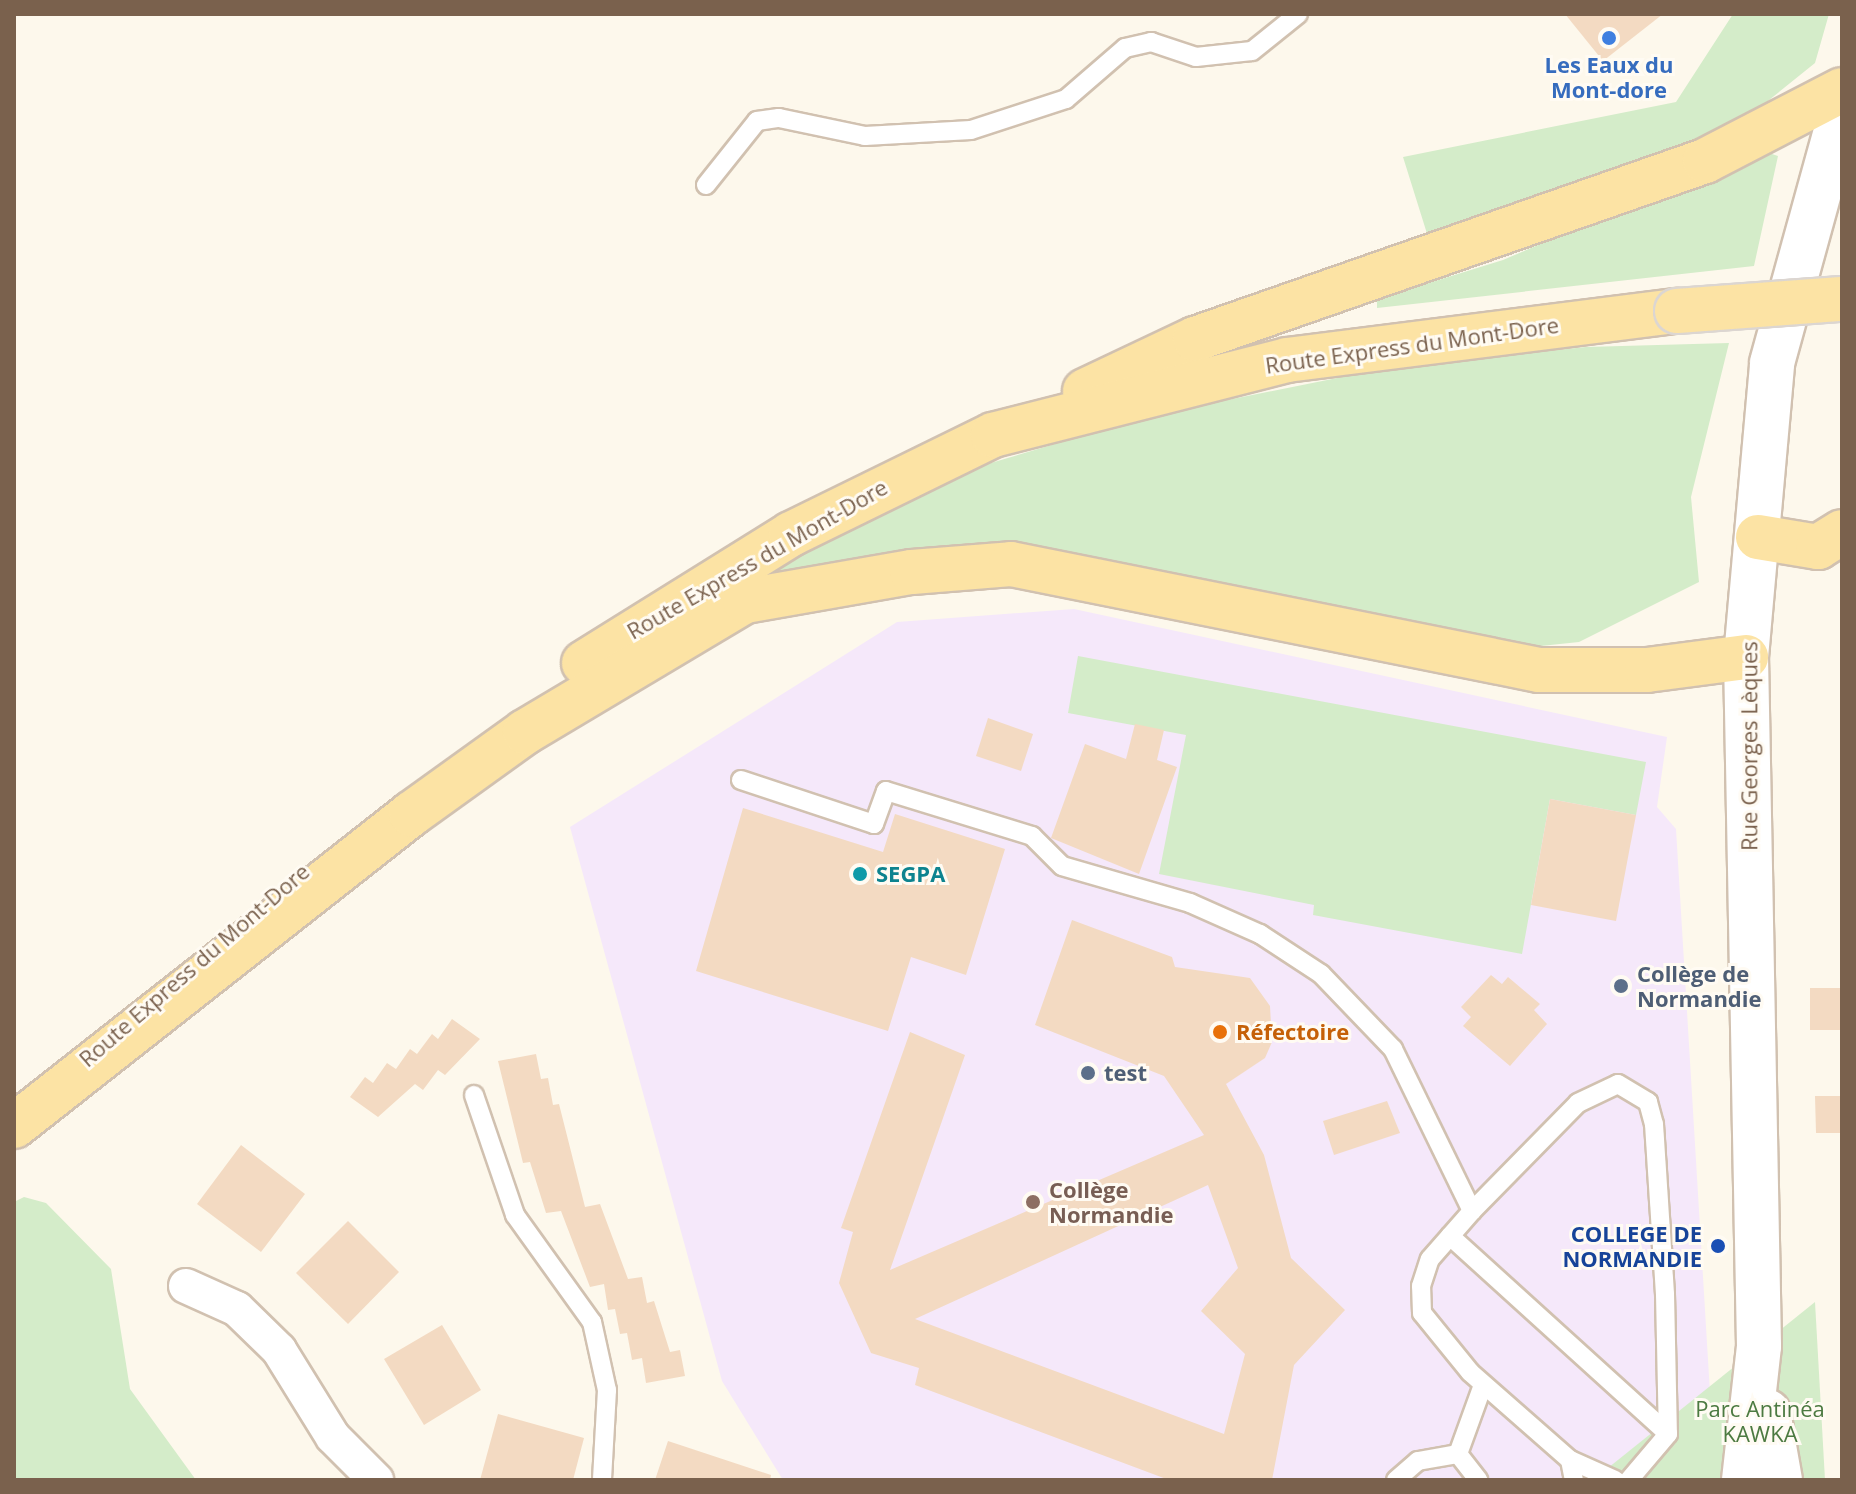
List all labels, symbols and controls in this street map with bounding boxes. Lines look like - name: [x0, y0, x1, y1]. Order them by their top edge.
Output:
- marker: Les Eaux du Mont-dore: [1600, 29, 1618, 47]
- place label: Les Eaux du Mont-dore: [1545, 51, 1673, 102]
- street label: Route Express du Mont-Dore: [1264, 311, 1560, 379]
- street label: Route Express du Mont-Dore: [622, 474, 892, 644]
- street label: Rue Georges Lèques: [1736, 641, 1762, 851]
- street label: Route Express du Mont-Dore: [74, 858, 314, 1072]
- place label: SEGPA: [876, 861, 945, 887]
- marker: SEGPA: [851, 865, 869, 883]
- place label: Collège de Normandie: [1637, 960, 1761, 1012]
- marker: Collège de Normandie: [1612, 977, 1630, 995]
- place label: Réfectoire: [1236, 1019, 1349, 1045]
- marker: Réfectoire: [1211, 1023, 1229, 1041]
- place label: test: [1104, 1060, 1147, 1086]
- marker: test: [1079, 1064, 1097, 1082]
- place label: Collège Normandie: [1049, 1176, 1173, 1228]
- marker: Collège Normandie: [1024, 1193, 1042, 1211]
- place label: COLLEGE DE NORMANDIE: [1562, 1220, 1702, 1272]
- marker: COLLEGE DE NORMANDIE: [1709, 1237, 1727, 1255]
- park label: Parc Antinéa KAWKA: [1695, 1395, 1825, 1446]

